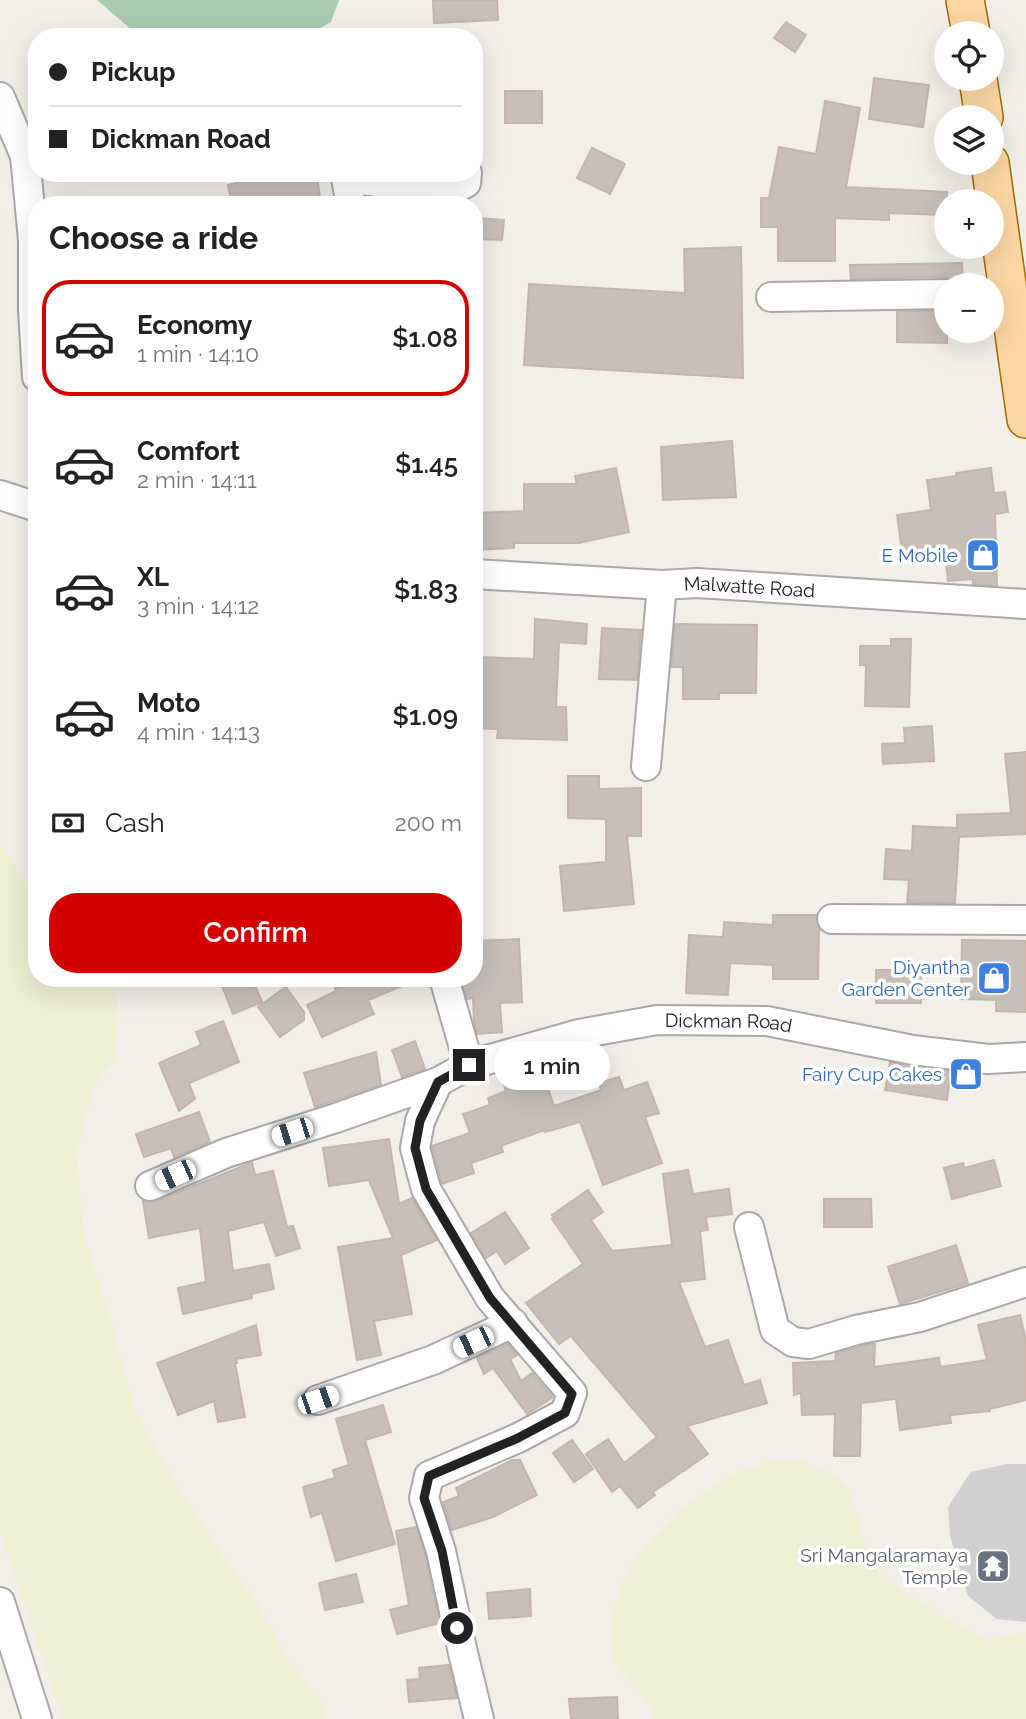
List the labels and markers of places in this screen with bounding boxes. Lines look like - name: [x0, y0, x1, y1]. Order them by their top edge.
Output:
- shop icon: E Mobile: [964, 536, 1002, 574]
- place label: E Mobile: [882, 544, 958, 566]
- place label: Diyantha Garden Center: [842, 956, 970, 1000]
- shop icon: Diyantha Garden Center: [975, 959, 1013, 997]
- shop icon: Fairy Cup Cakes: [947, 1055, 985, 1093]
- place label: Fairy Cup Cakes: [802, 1063, 942, 1085]
- place label: Sri Mangalaramaya Temple: [800, 1544, 968, 1588]
- temple icon: Sri Mangalaramaya Temple: [974, 1547, 1012, 1585]

